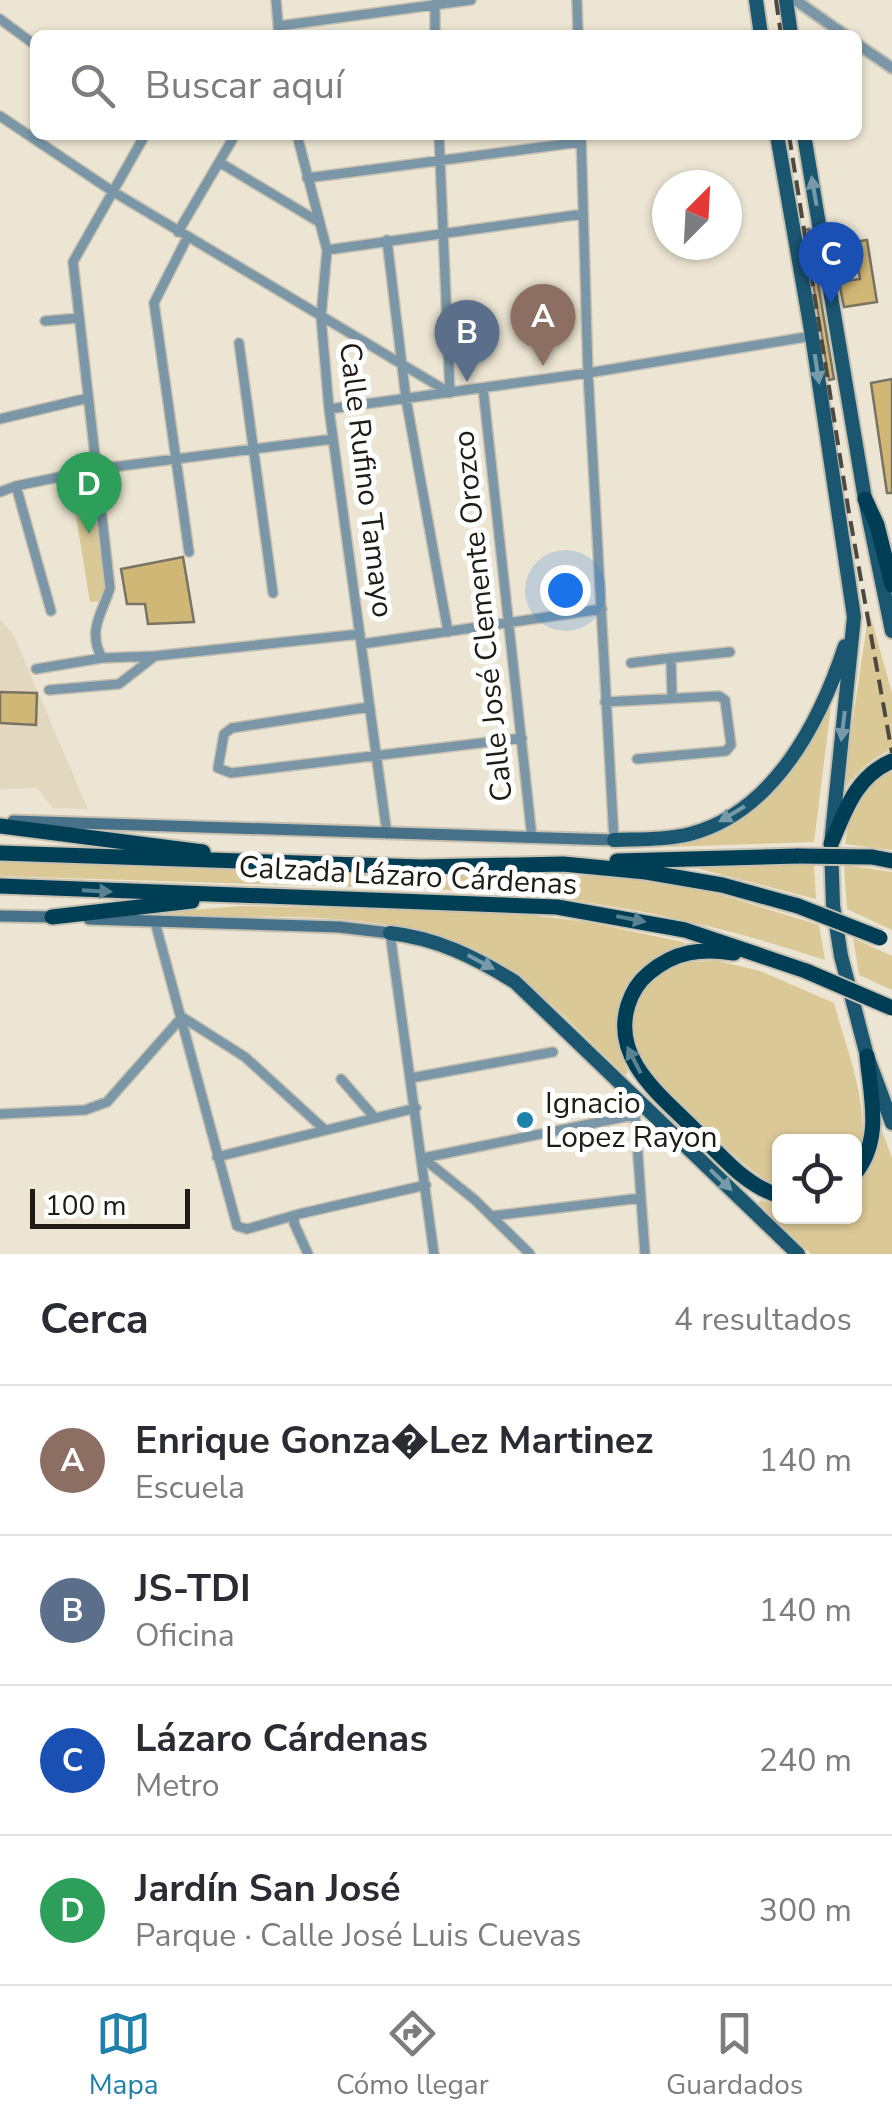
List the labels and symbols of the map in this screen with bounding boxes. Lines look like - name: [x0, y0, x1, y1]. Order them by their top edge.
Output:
- north arrow: [652, 170, 742, 260]
- one-way arrow: [806, 175, 821, 206]
- pin: C: [798, 222, 864, 304]
- pin: A: [510, 284, 576, 366]
- pin: B: [434, 300, 500, 382]
- street label: Calle Rufino Tamayo: [329, 340, 403, 620]
- one-way arrow: [809, 354, 825, 385]
- street label: Calle José Clemente Orozco: [443, 428, 523, 804]
- pin: D: [56, 452, 122, 534]
- your location: [540, 565, 591, 616]
- one-way arrow: [834, 710, 850, 742]
- one-way arrow: [719, 804, 746, 823]
- street label: Calzada Lázaro Cárdenas: [238, 847, 578, 905]
- one-way arrow: [82, 883, 114, 899]
- one-way arrow: [616, 911, 647, 927]
- one-way arrow: [467, 954, 496, 971]
- one-way arrow: [626, 1046, 643, 1075]
- place label: Ignacio Lopez Rayon: [545, 1083, 718, 1158]
- marker: Ignacio Lopez Rayon: [514, 1109, 536, 1131]
- one-way arrow: [709, 1168, 733, 1191]
- scale bar: [30, 1184, 190, 1228]

